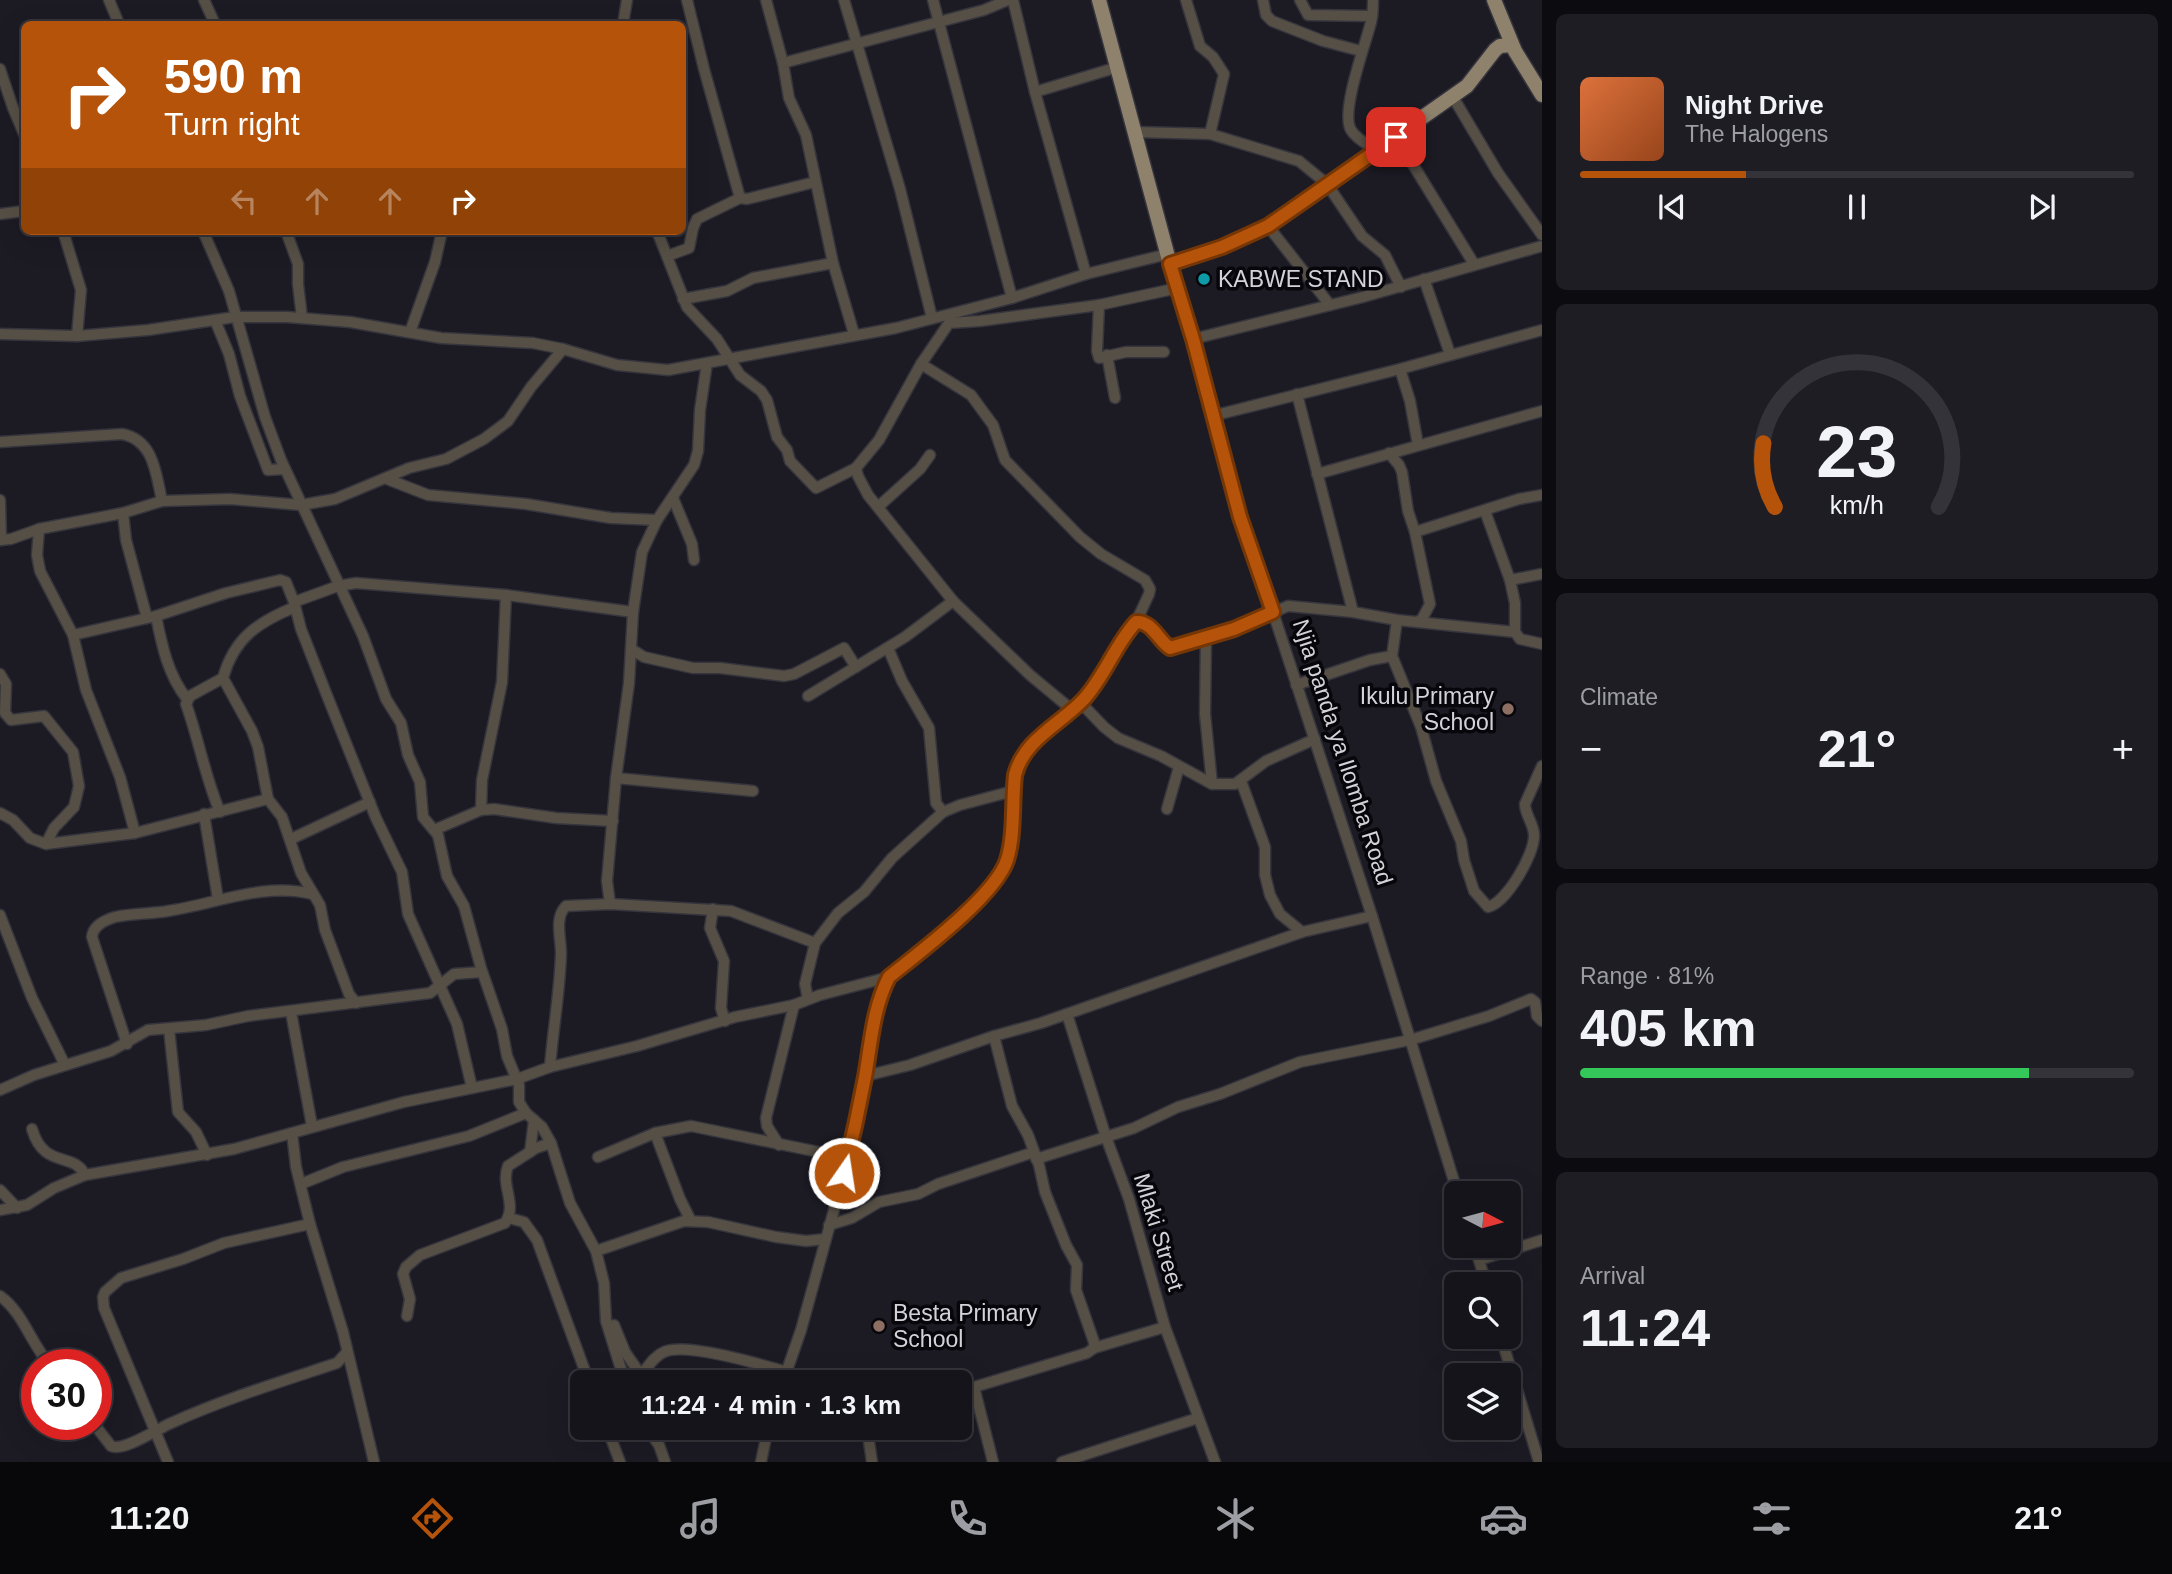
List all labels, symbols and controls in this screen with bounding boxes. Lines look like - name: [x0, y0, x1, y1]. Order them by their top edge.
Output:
- icon: right: [49, 49, 140, 140]
- text: 590 m: [164, 49, 303, 103]
- text: Night Drive: [1685, 90, 1824, 120]
- text: Turn right: [164, 106, 300, 142]
- pin: [1366, 107, 1426, 167]
- icon: arrive: [1377, 118, 1415, 156]
- text: The Halogens: [1685, 121, 1828, 147]
- icon: left: [225, 182, 263, 220]
- icon: ahead: [298, 182, 336, 220]
- icon: ahead: [371, 182, 409, 220]
- icon: right: [444, 182, 482, 220]
- icon: previous: [1653, 188, 1691, 226]
- icon: pause: [1838, 188, 1876, 226]
- icon: next: [2023, 188, 2061, 226]
- place label: KABWE STAND: [1218, 266, 1384, 292]
- marker: KABWE STAND: [1196, 271, 1212, 287]
- text: 23: [1817, 412, 1897, 493]
- text: km/h: [1830, 491, 1884, 519]
- street label: Njia panda ya Ilomba Road: [1288, 616, 1398, 888]
- place label: Ikulu Primary School: [1360, 683, 1494, 735]
- text: Climate: [1580, 684, 1658, 710]
- marker: Ikulu Primary School: [1500, 701, 1516, 717]
- text: 21°: [1818, 720, 1896, 778]
- text: −: [1580, 728, 1602, 770]
- text: +: [2112, 728, 2134, 770]
- text: Range · 81%: [1580, 963, 1714, 989]
- text: 405 km: [1580, 999, 1756, 1057]
- position arrow: [807, 1136, 881, 1210]
- street label: Mlaki Street: [1129, 1170, 1189, 1294]
- north arrow: [1444, 1181, 1521, 1258]
- map controls: [1444, 1181, 1521, 1440]
- text: Arrival: [1580, 1263, 1645, 1289]
- button: search: [1444, 1272, 1521, 1349]
- text: 11:24: [1580, 1299, 1710, 1357]
- place label: Besta Primary School: [893, 1300, 1038, 1352]
- marker: Besta Primary School: [871, 1318, 887, 1334]
- speed limit sign: 30: [21, 1349, 112, 1440]
- button: layers: [1444, 1363, 1521, 1440]
- text: 11:24 · 4 min · 1.3 km: [641, 1390, 901, 1420]
- icon: directions: [408, 1494, 457, 1543]
- icon: music: [676, 1494, 725, 1543]
- icon: phone: [943, 1494, 992, 1543]
- icon: climate: [1211, 1494, 1260, 1543]
- icon: car: [1479, 1494, 1528, 1543]
- icon: filters: [1747, 1494, 1796, 1543]
- text: 11:20: [109, 1500, 189, 1536]
- text: 21°: [2014, 1500, 2063, 1536]

